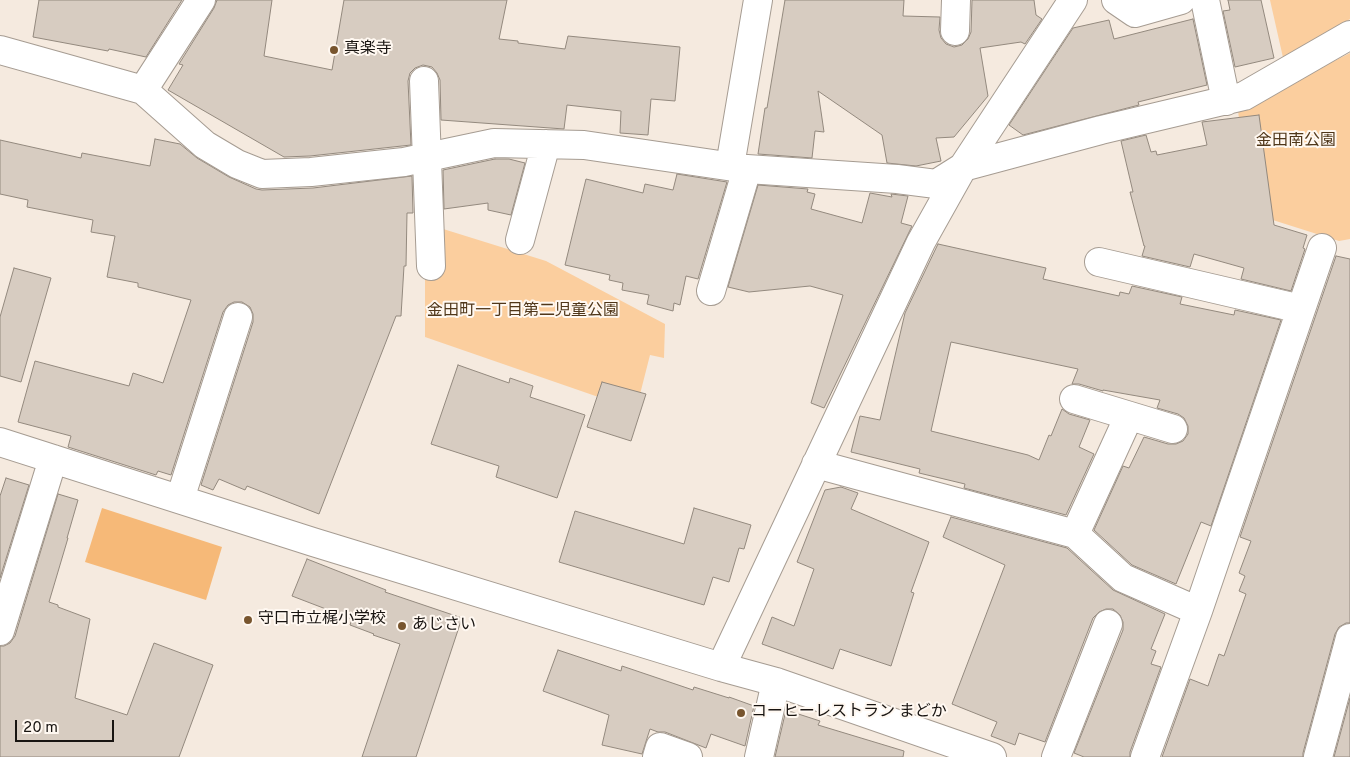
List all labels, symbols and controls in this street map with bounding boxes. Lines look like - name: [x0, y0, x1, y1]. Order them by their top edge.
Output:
- place label: 真楽寺: [344, 40, 392, 60]
- marker: 真楽寺: [328, 44, 340, 56]
- park label: 金田南公園: [1256, 132, 1336, 152]
- park label: 金田町一丁目第二児童公園: [427, 302, 619, 322]
- place label: 守口市立梶小学校: [258, 610, 386, 630]
- marker: 守口市立梶小学校: [242, 614, 254, 626]
- place label: あじさい: [412, 616, 476, 636]
- marker: あじさい: [396, 620, 408, 632]
- place label: コーヒーレストラン まどか: [751, 703, 947, 723]
- marker: コーヒーレストラン まどか: [735, 707, 747, 719]
- scale bar: [18, 710, 116, 742]
- text: 20 m: [23, 719, 58, 738]

